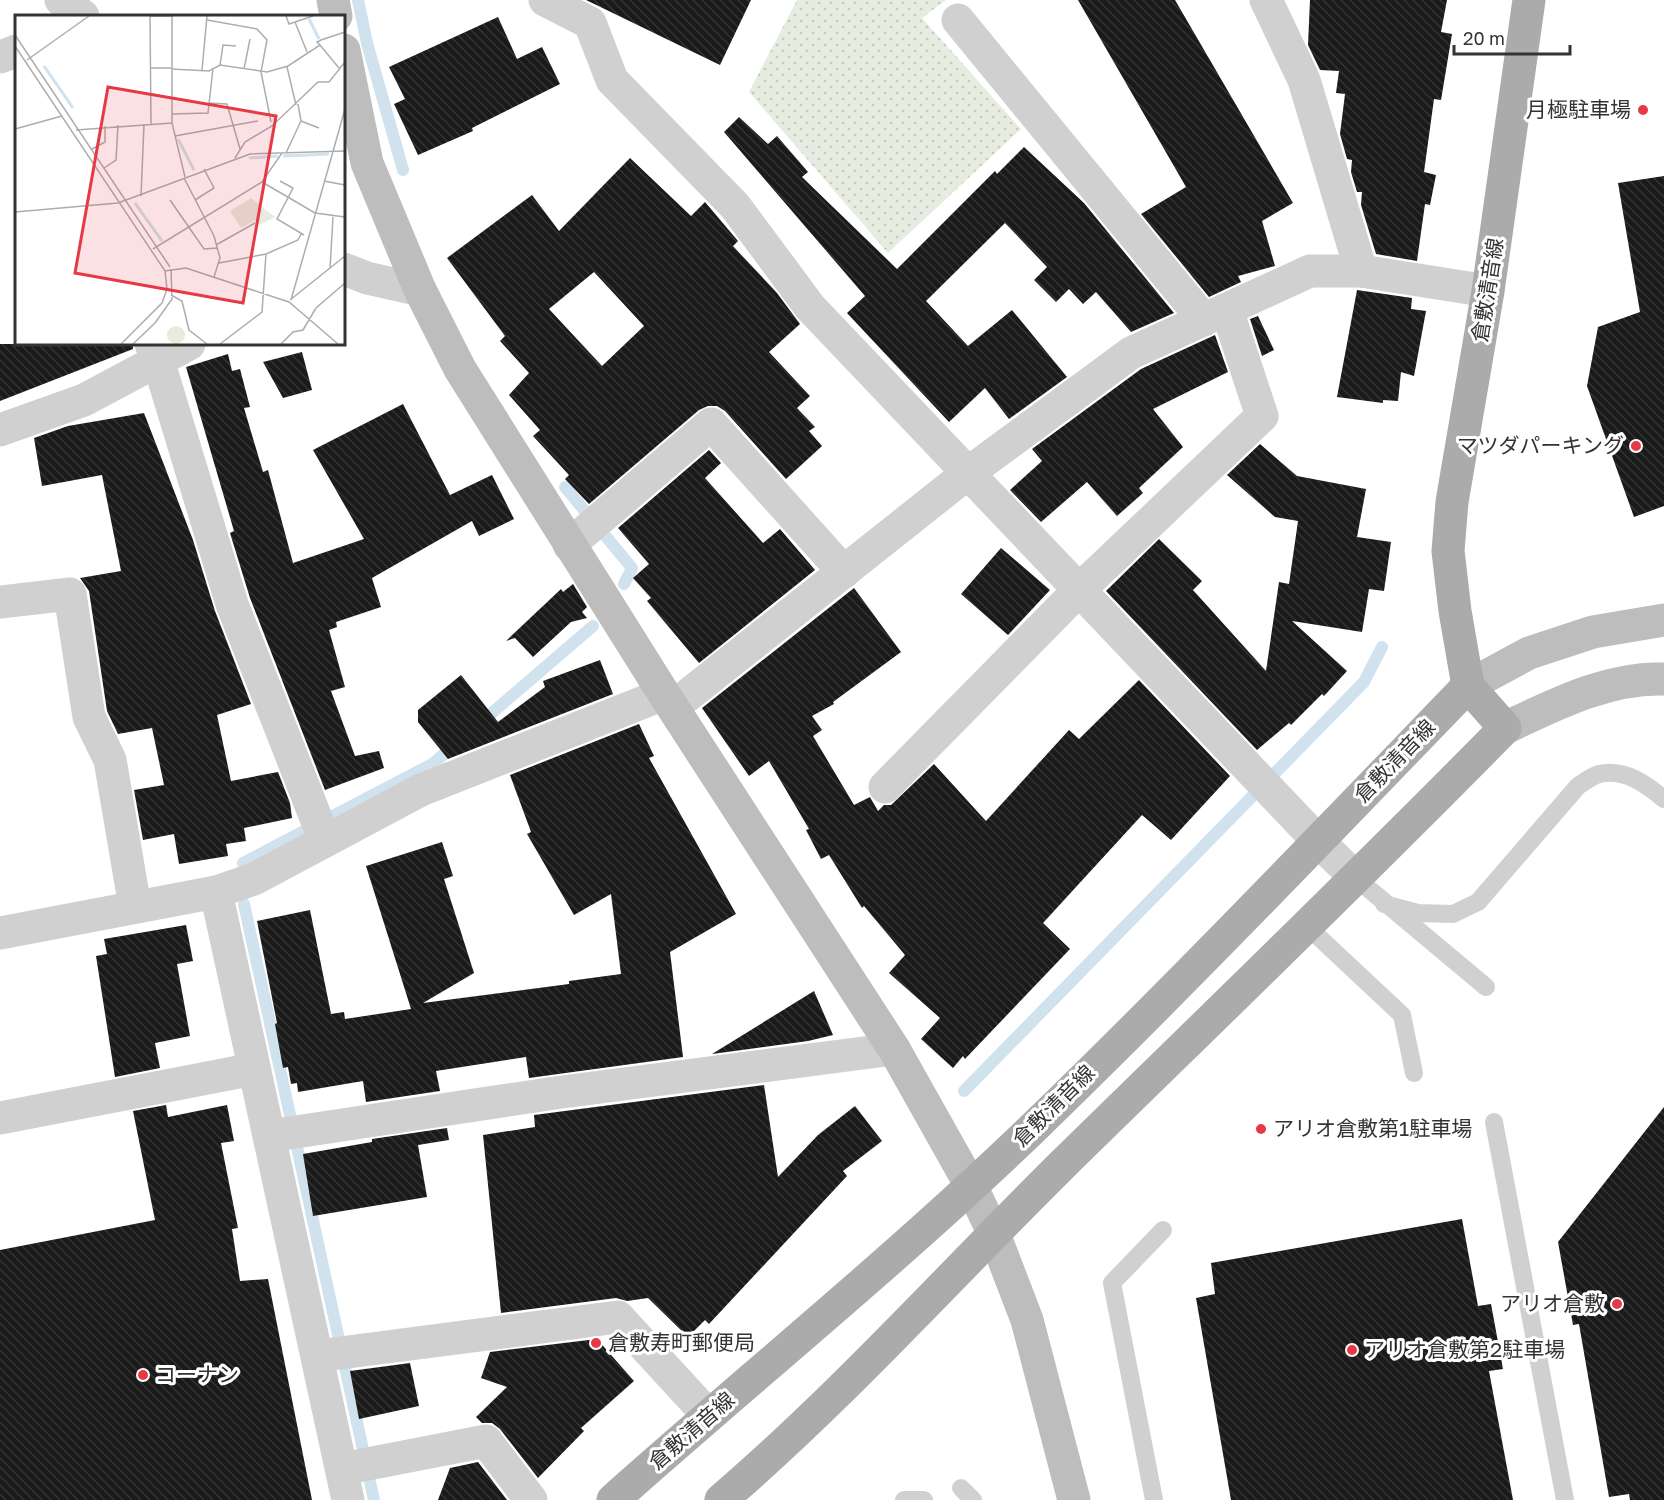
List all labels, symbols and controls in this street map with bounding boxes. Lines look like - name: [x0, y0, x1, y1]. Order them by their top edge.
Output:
- inset map: [15, 15, 345, 345]
- scale bar: [1454, 18, 1570, 56]
- text: 20 m: [1463, 27, 1505, 49]
- place label: 月極駐車場: [1526, 96, 1631, 122]
- marker: 月極駐車場: [1636, 103, 1650, 117]
- street label: 倉敷清音線: [1466, 236, 1508, 344]
- place label: マツダパーキング: [1457, 432, 1624, 458]
- marker: マツダパーキング: [1629, 439, 1643, 453]
- street label: 倉敷清音線: [1348, 714, 1440, 807]
- street label: 倉敷清音線: [1007, 1059, 1100, 1152]
- place label: アリオ倉敷第1駐車場: [1273, 1115, 1472, 1141]
- marker: アリオ倉敷第1駐車場: [1254, 1122, 1268, 1136]
- place label: アリオ倉敷: [1500, 1290, 1605, 1316]
- marker: アリオ倉敷: [1610, 1297, 1624, 1311]
- place label: 倉敷寿町郵便局: [608, 1329, 755, 1355]
- marker: 倉敷寿町郵便局: [589, 1336, 603, 1350]
- place label: アリオ倉敷第2駐車場: [1364, 1336, 1565, 1362]
- marker: アリオ倉敷第2駐車場: [1345, 1343, 1359, 1357]
- place label: コーナン: [155, 1361, 239, 1387]
- marker: コーナン: [136, 1368, 150, 1382]
- street label: 倉敷清音線: [643, 1386, 739, 1474]

